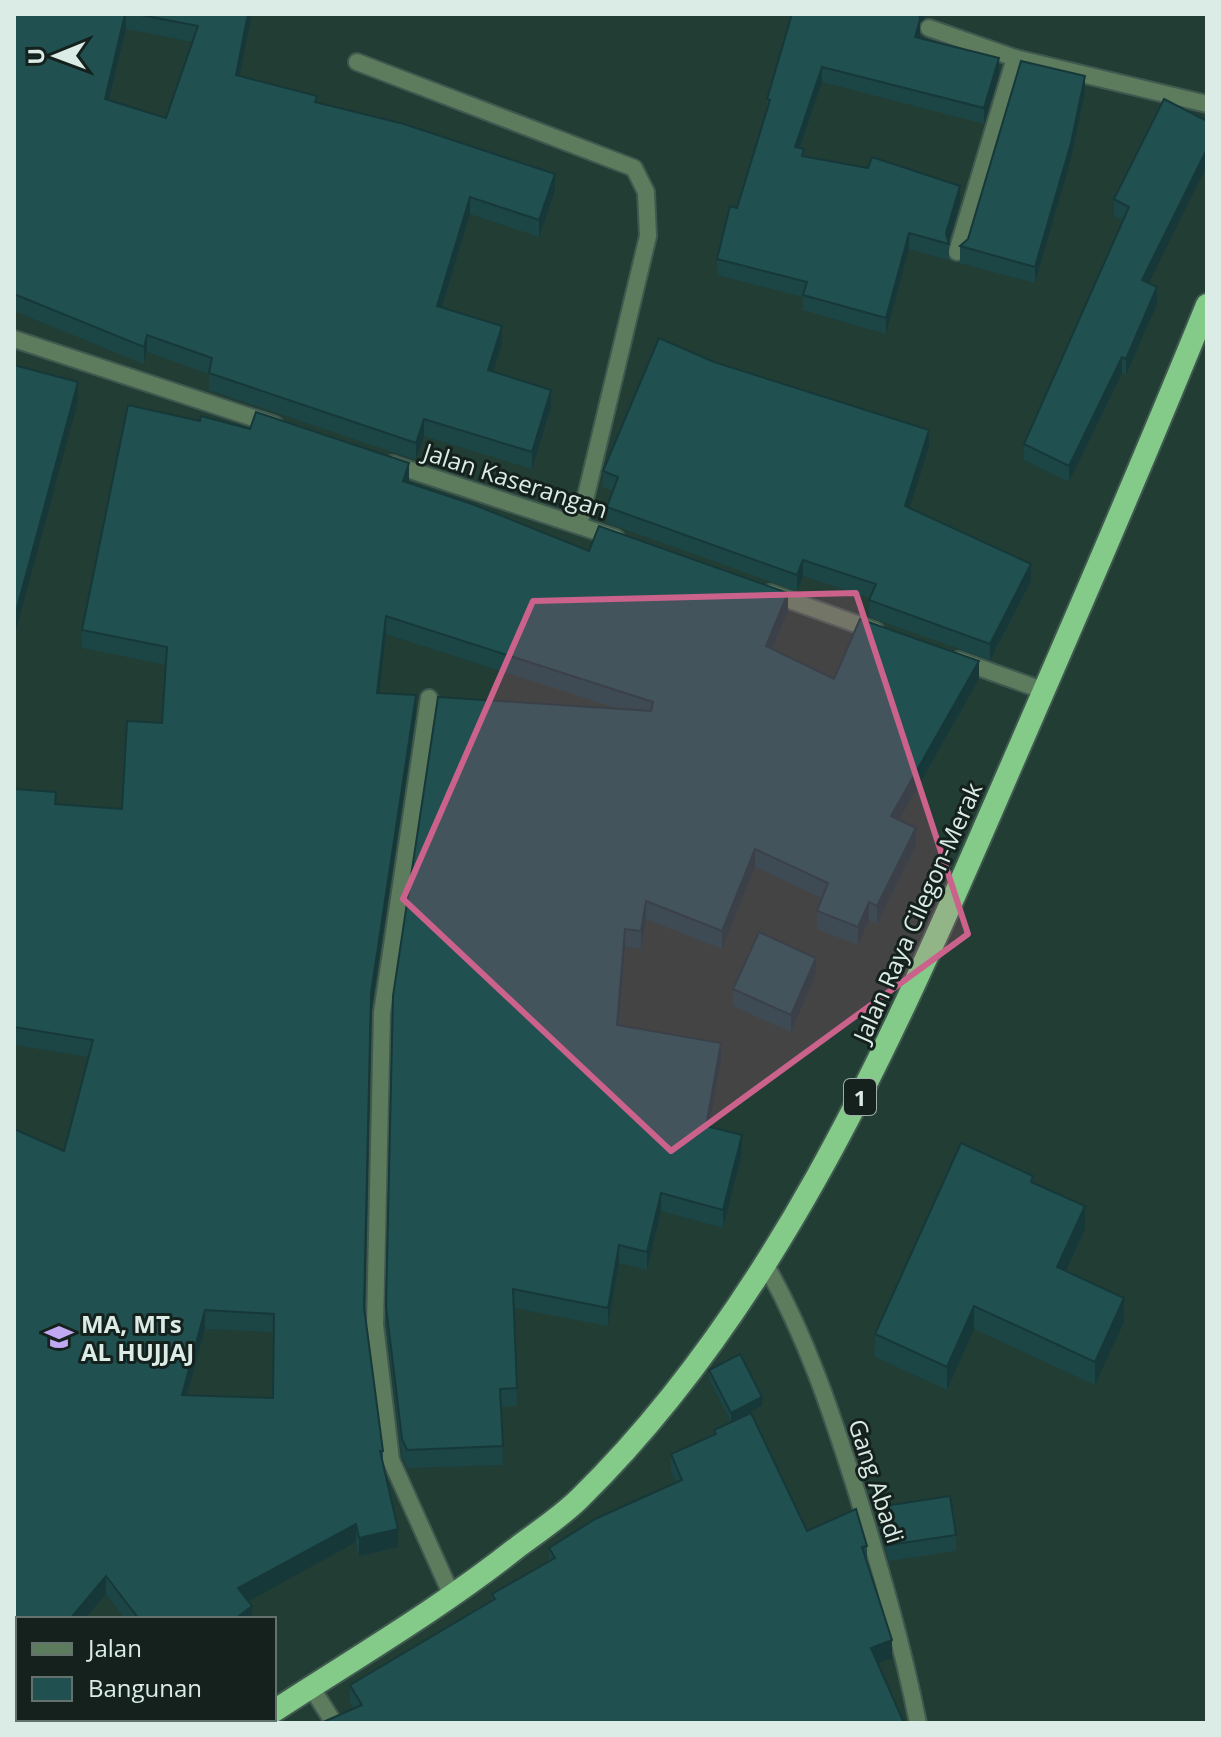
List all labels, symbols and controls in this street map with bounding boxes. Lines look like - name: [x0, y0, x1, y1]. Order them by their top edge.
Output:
- north arrow: [16, 16, 96, 96]
- text: U: [20, 48, 50, 65]
- street label: Jalan Kaserangan: [418, 434, 612, 525]
- street label: Jalan Raya Cilegon-Merak: [844, 776, 989, 1049]
- road number: 1: [844, 1079, 876, 1115]
- place label: MA, MTs AL HUJJAJ: [81, 1307, 194, 1368]
- school or university icon: MA, MTs AL HUJJAJ: [44, 1322, 74, 1352]
- street label: Gang Abadi: [841, 1415, 913, 1547]
- legend: [16, 1617, 276, 1721]
- text: Jalan: [86, 1631, 142, 1664]
- text: Bangunan: [88, 1671, 202, 1704]

